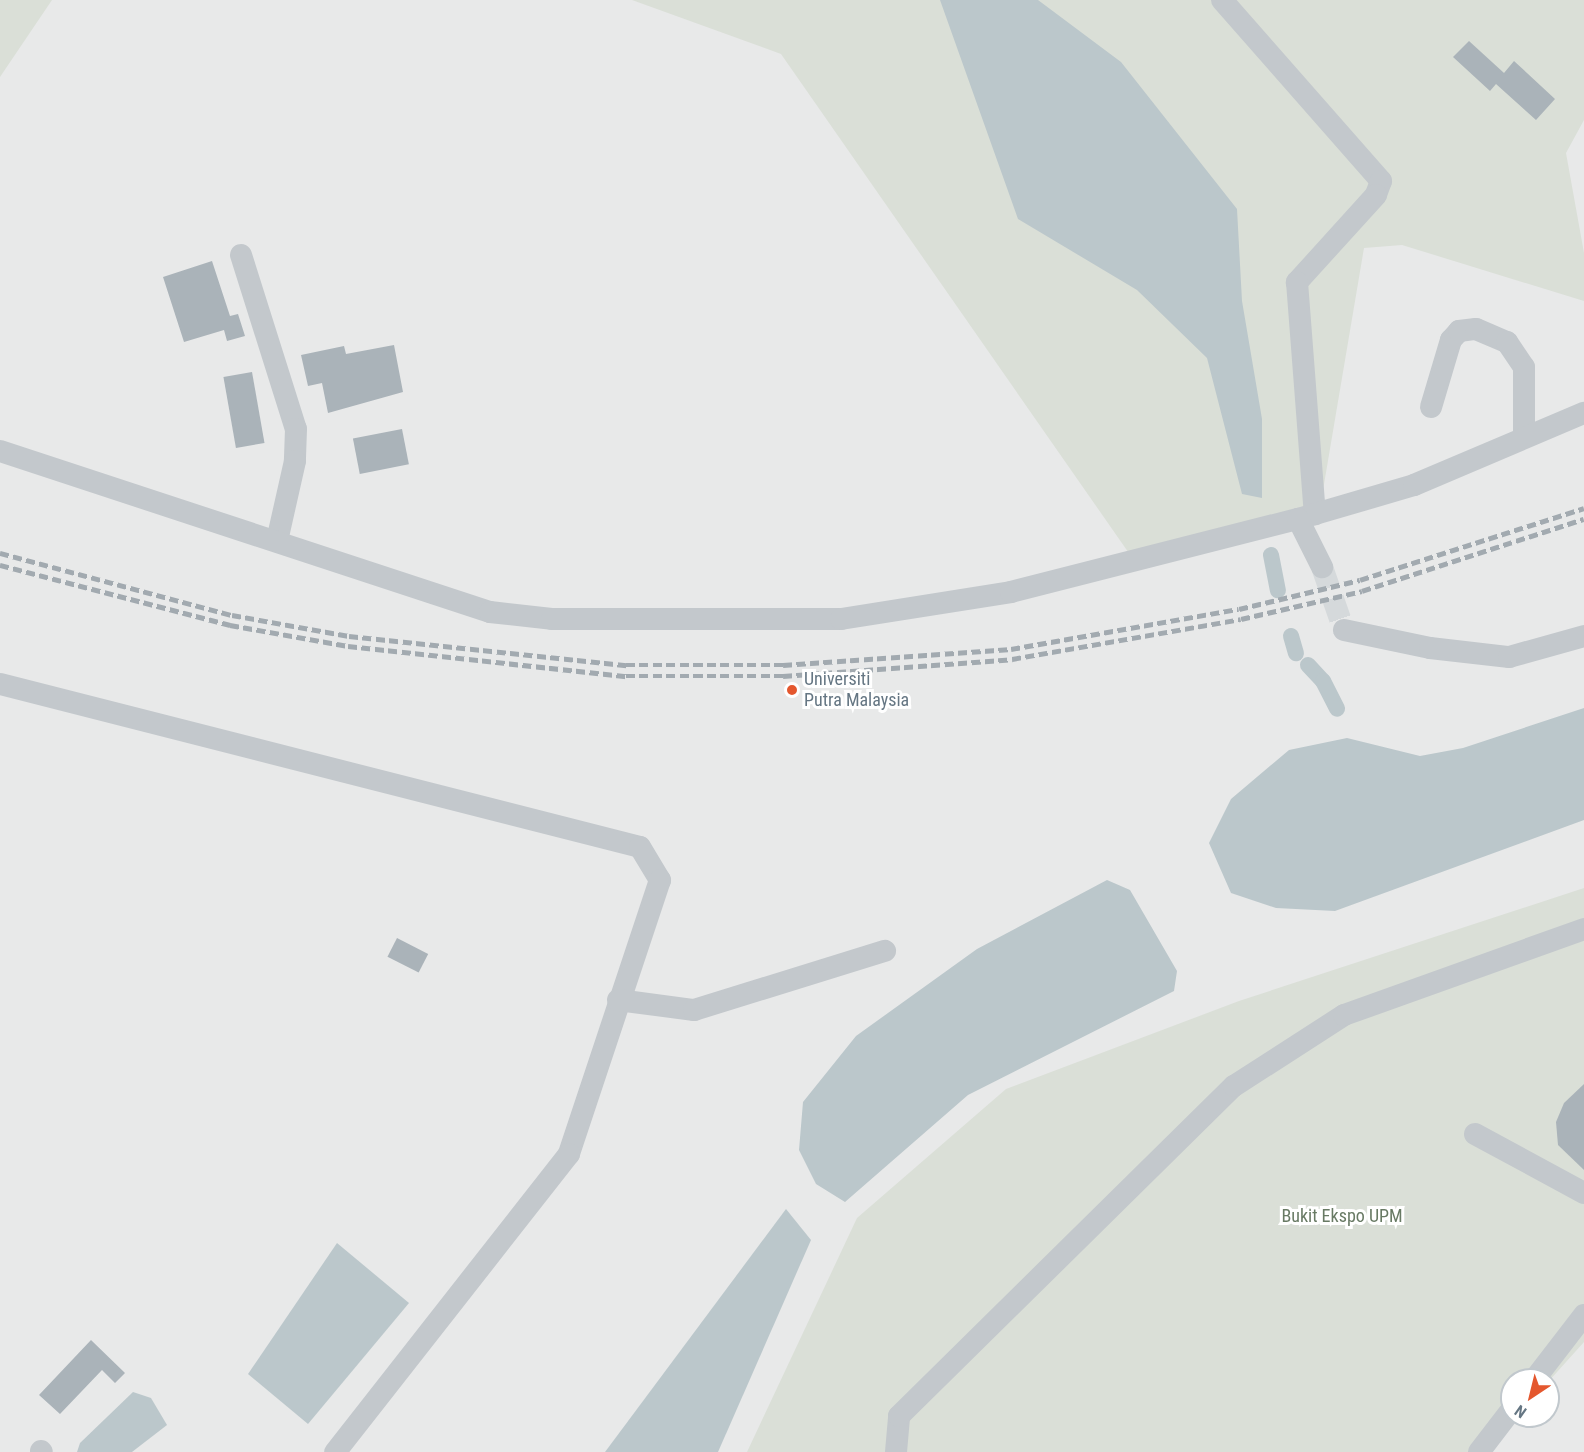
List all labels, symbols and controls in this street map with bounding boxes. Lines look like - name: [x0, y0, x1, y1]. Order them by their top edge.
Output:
- place label: Universiti Putra Malaysia: [804, 669, 909, 712]
- marker: Universiti Putra Malaysia: [785, 683, 799, 697]
- park label: Bukit Ekspo UPM: [1281, 1205, 1403, 1227]
- north arrow: [1500, 1368, 1560, 1428]
- text: N: [1511, 1401, 1530, 1422]

